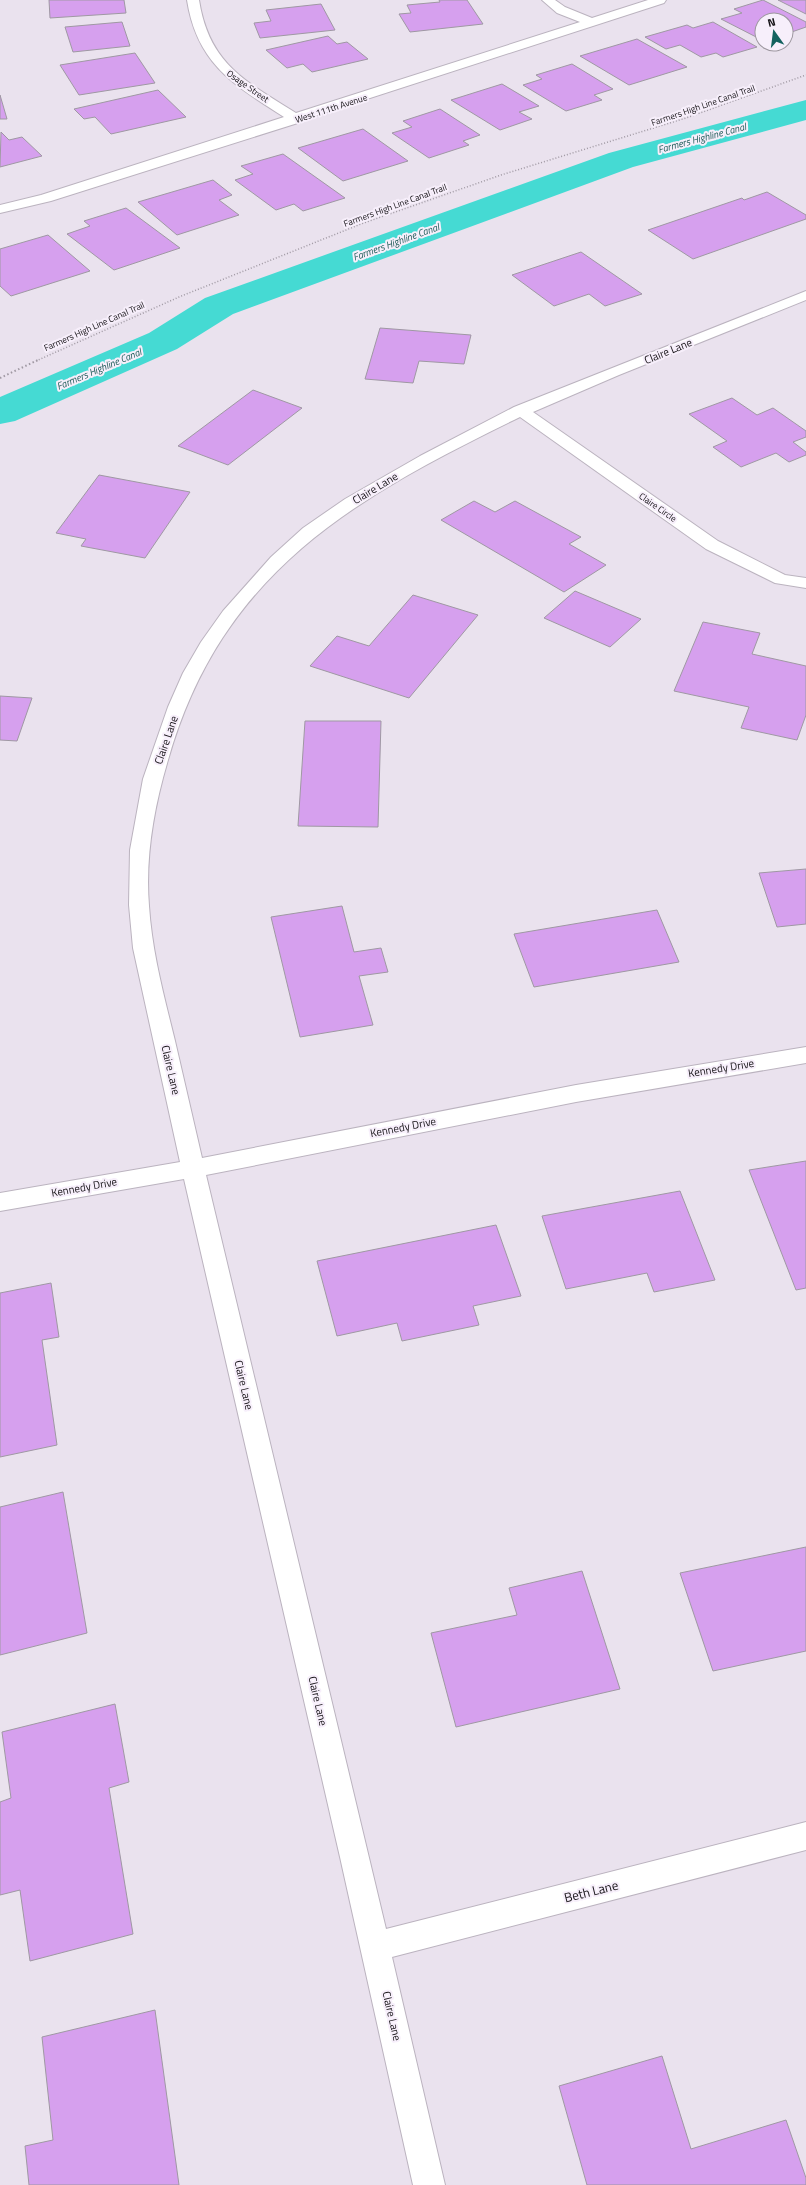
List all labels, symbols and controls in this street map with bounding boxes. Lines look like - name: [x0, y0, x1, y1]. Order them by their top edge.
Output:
- north arrow: [754, 12, 794, 52]
- text: N: [766, 14, 777, 31]
- street label: Osage Street: [224, 67, 272, 106]
- street label: Farmers High Line Canal Trail: [649, 81, 757, 129]
- street label: West 111th Avenue: [293, 90, 369, 126]
- water label: Farmers Highline Canal: [656, 119, 750, 157]
- street label: Farmers High Line Canal Trail: [342, 180, 448, 230]
- water label: Farmers Highline Canal: [351, 219, 443, 265]
- street label: Farmers High Line Canal Trail: [42, 298, 146, 354]
- street label: Claire Lane: [642, 334, 695, 368]
- water label: Farmers Highline Canal: [54, 344, 145, 394]
- street label: Claire Lane: [349, 468, 401, 508]
- street label: Claire Circle: [636, 489, 680, 525]
- street label: Claire Lane: [150, 713, 182, 766]
- street label: Claire Lane: [158, 1044, 185, 1097]
- street label: Kennedy Drive: [687, 1055, 756, 1081]
- street label: Kennedy Drive: [369, 1113, 438, 1141]
- street label: Kennedy Drive: [50, 1173, 119, 1201]
- street label: Claire Lane: [231, 1359, 258, 1412]
- street label: Claire Lane: [305, 1675, 332, 1728]
- street label: Beth Lane: [562, 1875, 620, 1907]
- street label: Claire Lane: [379, 1990, 406, 2043]

